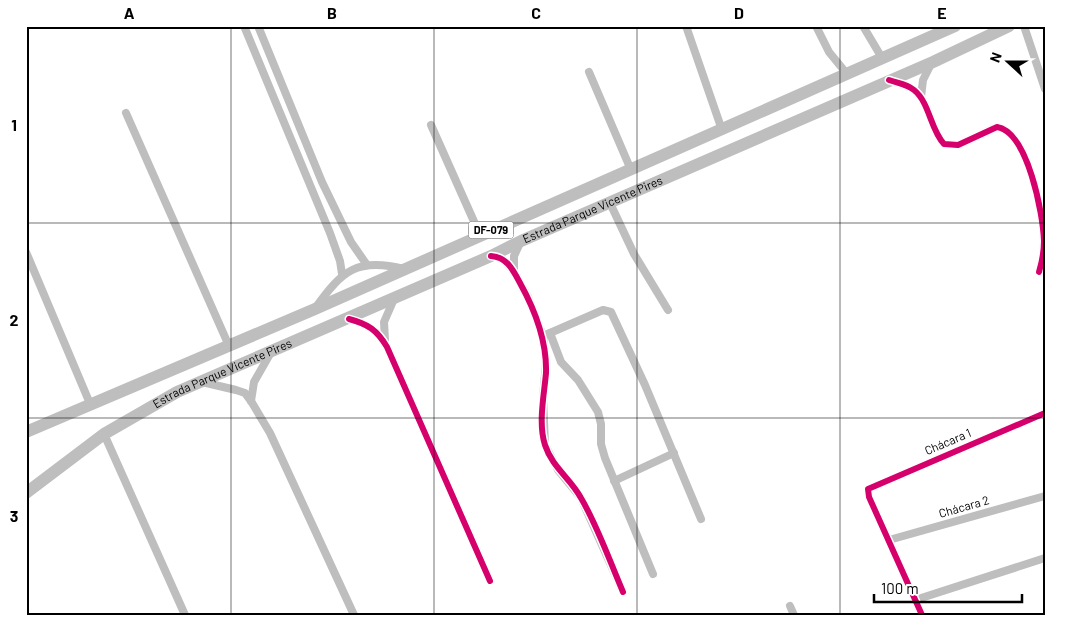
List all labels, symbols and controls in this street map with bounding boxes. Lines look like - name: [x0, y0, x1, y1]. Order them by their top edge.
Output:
- text: A: [124, 3, 135, 22]
- text: B: [327, 3, 337, 22]
- text: C: [531, 3, 541, 22]
- text: D: [734, 3, 744, 22]
- text: E: [937, 3, 947, 22]
- north arrow: [984, 38, 1034, 88]
- text: N: [986, 50, 1005, 65]
- text: 1: [11, 115, 17, 134]
- street label: Estrada Parque Vicente Pires: [520, 172, 665, 245]
- road number: DF-079: [468, 222, 514, 238]
- text: 2: [10, 310, 19, 329]
- street label: Estrada Parque Vicente Pires: [150, 335, 294, 410]
- street label: Chácara 1: [922, 425, 973, 457]
- street label: Chácara 2: [937, 492, 990, 520]
- text: 3: [10, 506, 18, 525]
- scale bar: [874, 571, 1021, 603]
- text: 100 m: [881, 579, 919, 597]

